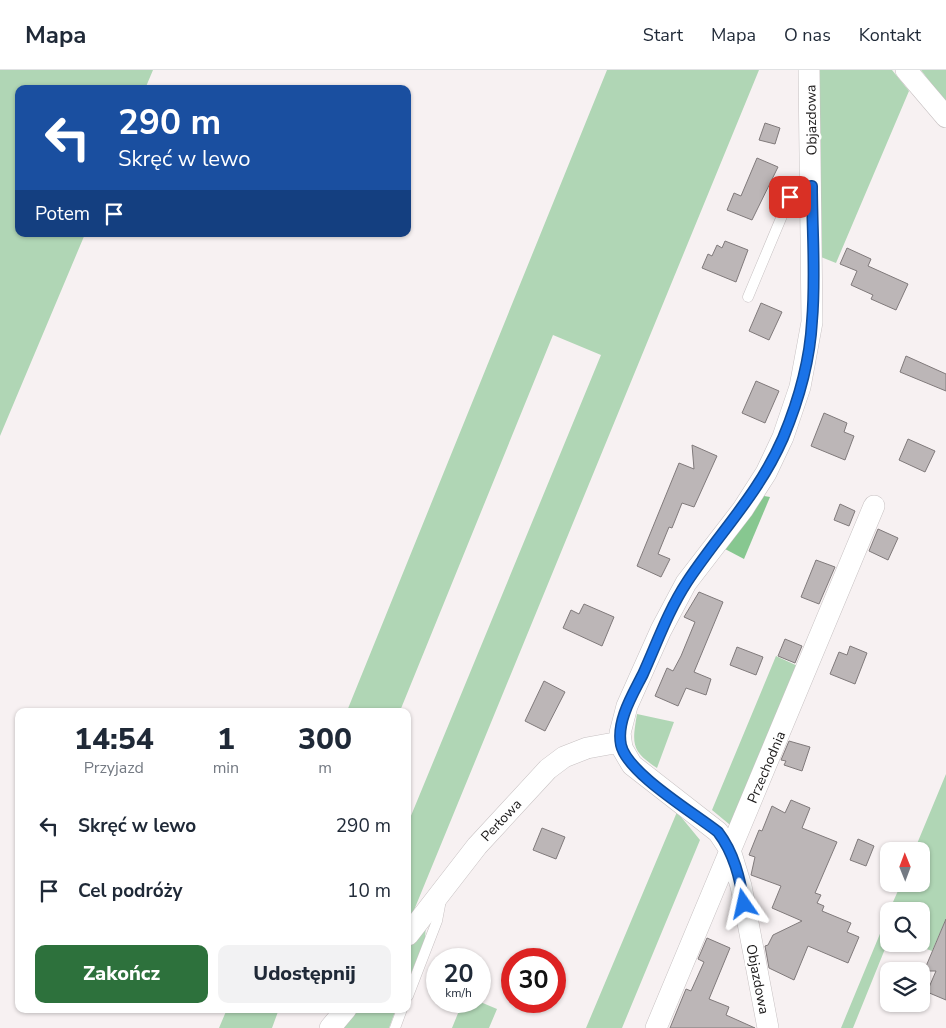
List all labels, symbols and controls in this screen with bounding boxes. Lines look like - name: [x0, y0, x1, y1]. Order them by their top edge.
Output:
- text: Mapa: [25, 19, 87, 51]
- text: Start: [643, 23, 683, 47]
- text: Mapa: [711, 23, 756, 47]
- text: O nas: [784, 23, 831, 47]
- text: Kontakt: [859, 23, 921, 47]
- street label: Objazdowa: [801, 84, 822, 156]
- text: 290 m: [118, 99, 221, 146]
- icon: left: [35, 105, 100, 170]
- text: Skręć w lewo: [118, 144, 251, 174]
- pin: [769, 176, 811, 218]
- icon: arrive: [776, 183, 804, 211]
- icon: arrive: [100, 200, 128, 228]
- text: Potem: [35, 201, 90, 227]
- text: 14:54: [74, 719, 154, 760]
- text: 1: [217, 719, 235, 760]
- text: 300: [298, 719, 352, 760]
- street label: Przechodnia: [743, 728, 790, 806]
- text: Przyjazd: [84, 757, 144, 779]
- text: min: [213, 757, 239, 779]
- text: m: [318, 757, 332, 779]
- street label: Perłowa: [477, 795, 526, 846]
- icon: left: [35, 812, 63, 840]
- text: Skręć w lewo: [78, 813, 196, 839]
- text: 290 m: [336, 813, 391, 839]
- north arrow: [880, 842, 930, 892]
- map controls: [880, 842, 930, 1012]
- icon: arrive: [35, 877, 63, 905]
- position arrow: [717, 877, 769, 929]
- text: Cel podróży: [78, 878, 182, 904]
- text: 10 m: [347, 878, 391, 904]
- button: search: [880, 902, 930, 952]
- street label: Objazdowa: [741, 942, 774, 1016]
- button: Zakończ: [35, 945, 208, 1003]
- button: Udostępnij: [218, 945, 391, 1003]
- speed limit sign: 30: [501, 948, 566, 1013]
- text: 20: [443, 957, 474, 991]
- button: layers: [880, 962, 930, 1012]
- text: km/h: [445, 985, 472, 1001]

